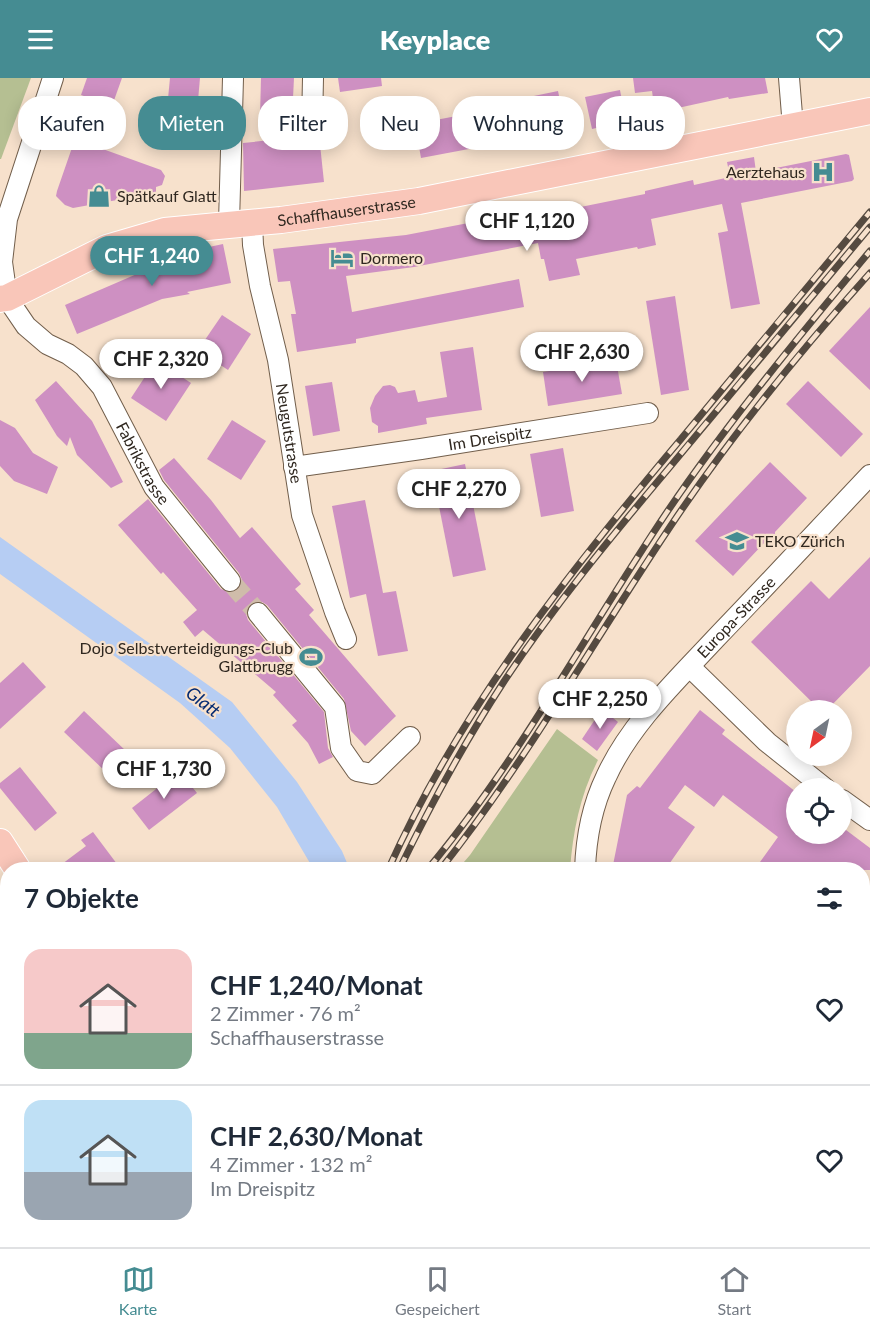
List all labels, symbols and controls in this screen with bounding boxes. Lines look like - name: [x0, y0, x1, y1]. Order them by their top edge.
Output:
- icon: menu: [24, 23, 57, 56]
- text: Keyplace: [380, 23, 490, 56]
- icon: heart: [813, 23, 846, 56]
- chip: Kaufen: [18, 96, 126, 150]
- chip: Mieten: [138, 96, 246, 150]
- chip: Filter: [258, 96, 348, 150]
- chip: Neu: [360, 96, 440, 150]
- chip: Wohnung: [452, 96, 584, 150]
- chip: Haus: [596, 96, 685, 150]
- hospital icon: Aerztehaus: [810, 159, 836, 185]
- place label: Aerztehaus: [726, 162, 805, 181]
- shop icon: Spätkauf Glatt: [86, 183, 112, 209]
- place label: Spätkauf Glatt: [117, 186, 217, 205]
- street label: Schaffhauserstrasse: [276, 192, 417, 229]
- pin: CHF 1,120: [458, 201, 596, 252]
- text: CHF 1,120: [479, 208, 575, 232]
- pin: CHF 1,240: [83, 236, 221, 287]
- text: CHF 1,240: [104, 243, 200, 267]
- hotel icon: Dormero: [329, 245, 355, 271]
- place label: Dormero: [360, 248, 423, 267]
- pin: CHF 2,630: [513, 332, 651, 383]
- pin: CHF 2,320: [92, 339, 230, 390]
- text: CHF 2,630: [534, 339, 630, 363]
- text: CHF 2,320: [113, 346, 209, 370]
- street label: Neugutstrasse: [273, 382, 307, 485]
- street label: Fabrikstrasse: [113, 419, 174, 508]
- street label: Im Dreispitz: [447, 422, 533, 454]
- pin: CHF 2,270: [390, 469, 528, 520]
- text: CHF 2,270: [411, 476, 507, 500]
- school or university icon: TEKO Zürich: [724, 528, 750, 554]
- place label: TEKO Zürich: [755, 531, 845, 550]
- street label: Europa-Strasse: [693, 572, 779, 661]
- place label: Dojo Selbstverteidigungs-Club Glattbrugg: [80, 638, 293, 675]
- sports icon: Dojo Selbstverteidigungs-Club Glattbrugg: [298, 644, 324, 670]
- pin: CHF 2,250: [531, 679, 669, 730]
- water label: Glatt: [182, 681, 225, 721]
- text: CHF 2,250: [552, 686, 648, 710]
- north arrow: [786, 700, 852, 766]
- map controls: [786, 700, 852, 844]
- pin: CHF 1,730: [95, 749, 233, 800]
- text: CHF 1,730: [116, 756, 212, 780]
- button: locate: [786, 778, 852, 844]
- text: 7 Objekte: [24, 882, 139, 914]
- icon: filters: [813, 882, 846, 915]
- text: CHF 1,240/Monat: [210, 969, 423, 1001]
- icon: home: [72, 973, 144, 1045]
- icon: heart: [813, 993, 846, 1026]
- text: 2 Zimmer · 76 m²: [210, 1001, 361, 1025]
- text: Schaffhauserstrasse: [210, 1025, 384, 1049]
- text: CHF 2,630/Monat: [210, 1120, 423, 1152]
- icon: home: [72, 1124, 144, 1196]
- icon: heart: [813, 1144, 846, 1177]
- text: 4 Zimmer · 132 m²: [210, 1152, 372, 1176]
- text: Im Dreispitz: [210, 1176, 315, 1200]
- tab: Karte: [119, 1263, 157, 1318]
- tab: Gespeichert: [395, 1263, 480, 1318]
- tab: Start: [718, 1263, 751, 1318]

